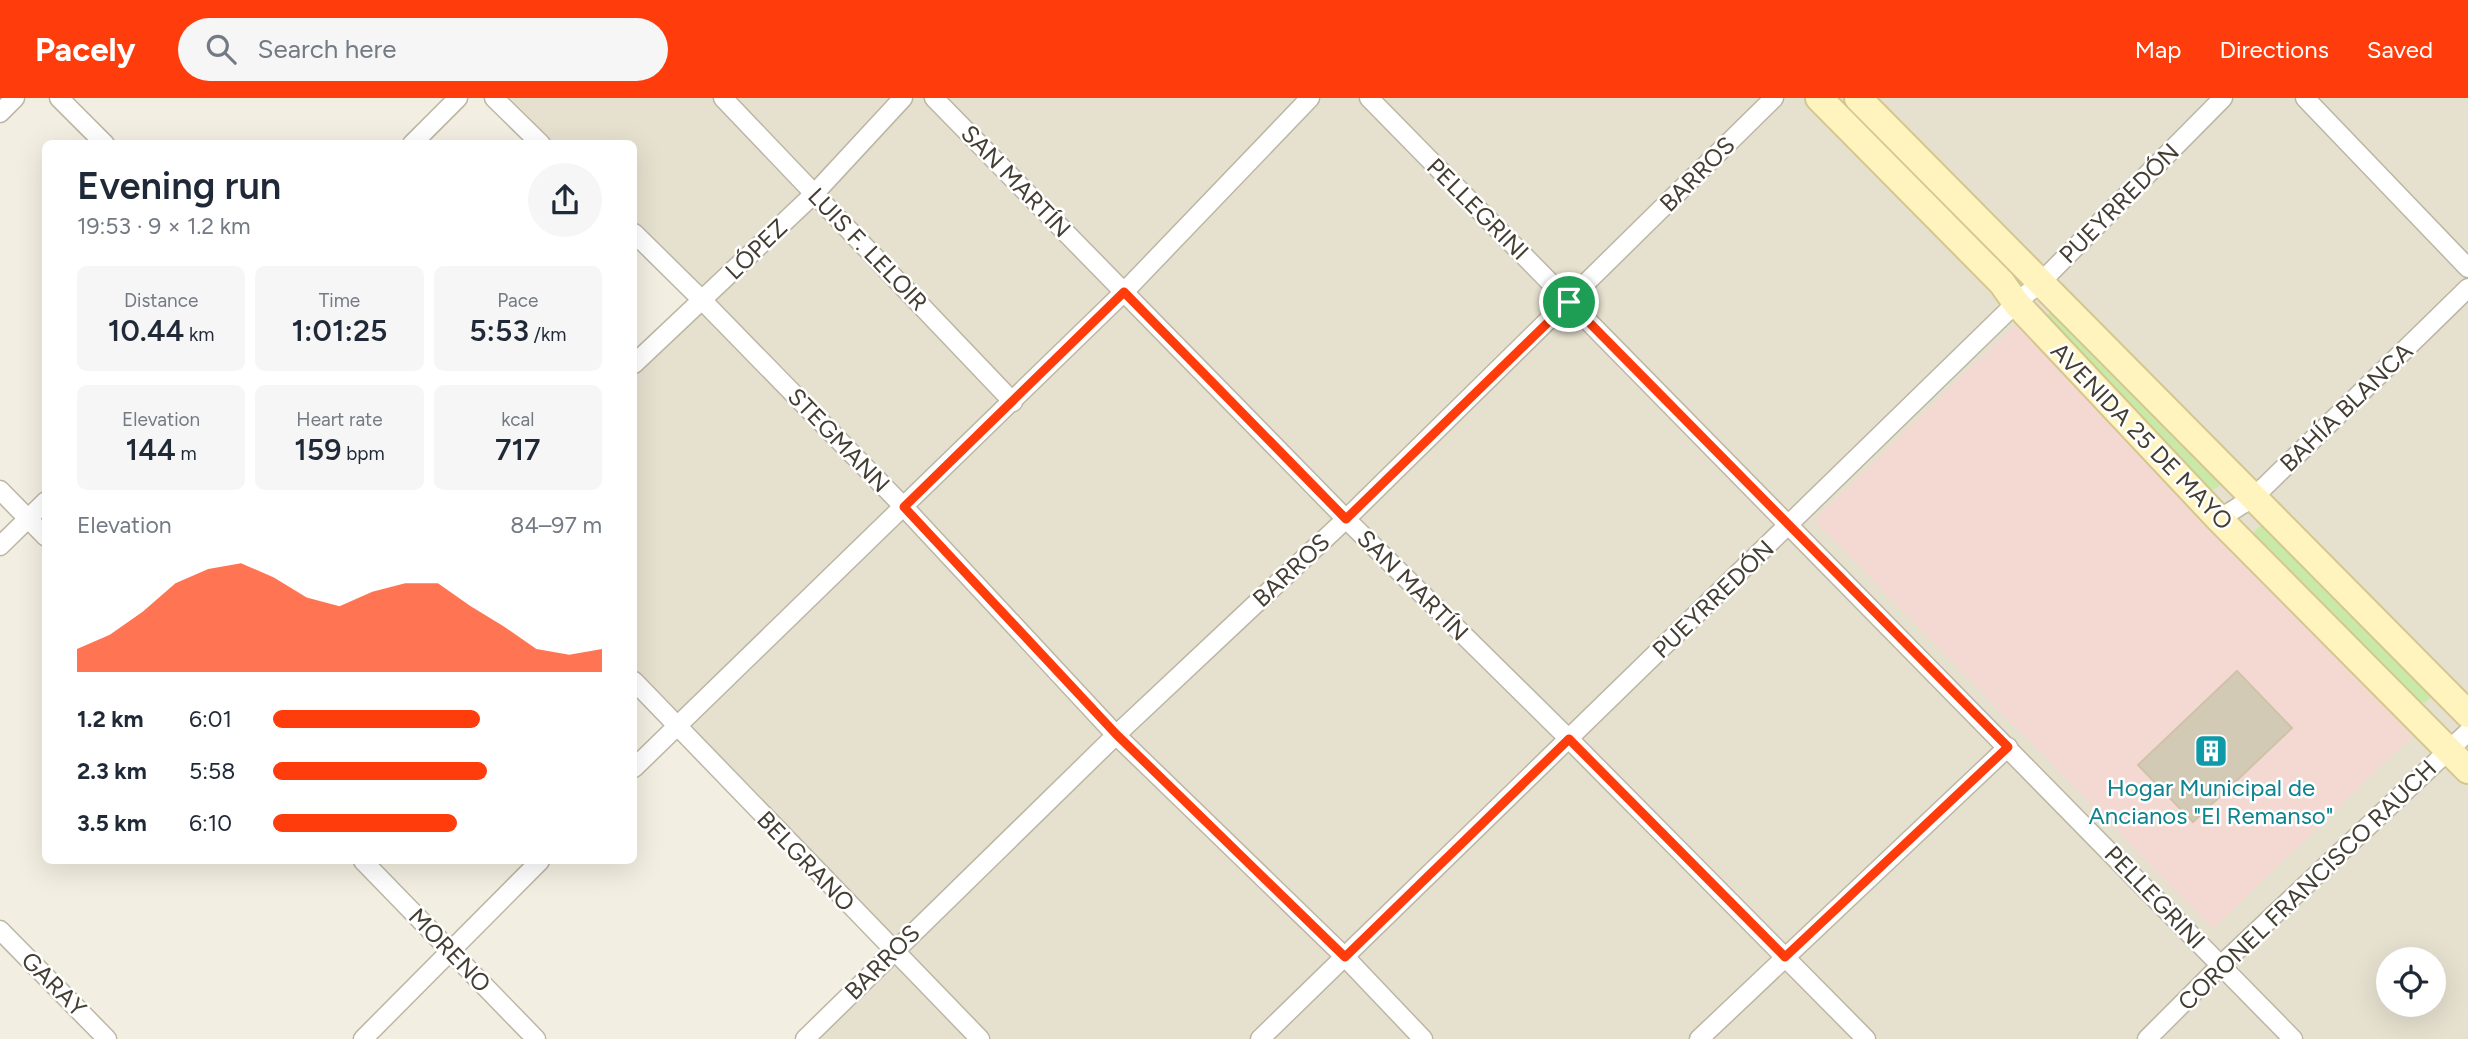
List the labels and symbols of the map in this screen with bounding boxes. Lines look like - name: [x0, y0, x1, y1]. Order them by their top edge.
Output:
- street label: SAN MARTÍN: [955, 119, 1077, 243]
- street label: BARROS: [1653, 130, 1741, 218]
- street label: PUEYRREDÓN: [2053, 137, 2185, 269]
- street label: PELLEGRINI: [1421, 152, 1535, 266]
- street label: LUIS F. LELOIR: [802, 182, 934, 316]
- street label: LÓPEZ: [719, 213, 793, 285]
- pin: [1539, 272, 1599, 332]
- street label: AVENIDA 25 DE MAYO: [2045, 336, 2239, 536]
- street label: BAHÍA BLANCA: [2274, 336, 2419, 478]
- street label: STEGMANN: [782, 382, 896, 498]
- street label: SAN MARTÍN: [1351, 523, 1475, 647]
- street label: BARROS: [1247, 527, 1335, 613]
- street label: PUEYRREDÓN: [1646, 534, 1780, 664]
- building icon: Hogar Municipal de Ancianos "El Remanso": [2192, 732, 2230, 770]
- street label: CORONEL FRANCISCO RAUCH: [2172, 754, 2442, 1016]
- place label: Hogar Municipal de Ancianos "El Remanso": [2089, 773, 2333, 830]
- street label: BELGRANO: [751, 805, 861, 917]
- street label: PELLEGRINI: [2099, 839, 2211, 955]
- street label: MORENO: [403, 902, 497, 998]
- street label: BARROS: [838, 918, 926, 1006]
- street label: GARAY: [15, 945, 93, 1023]

